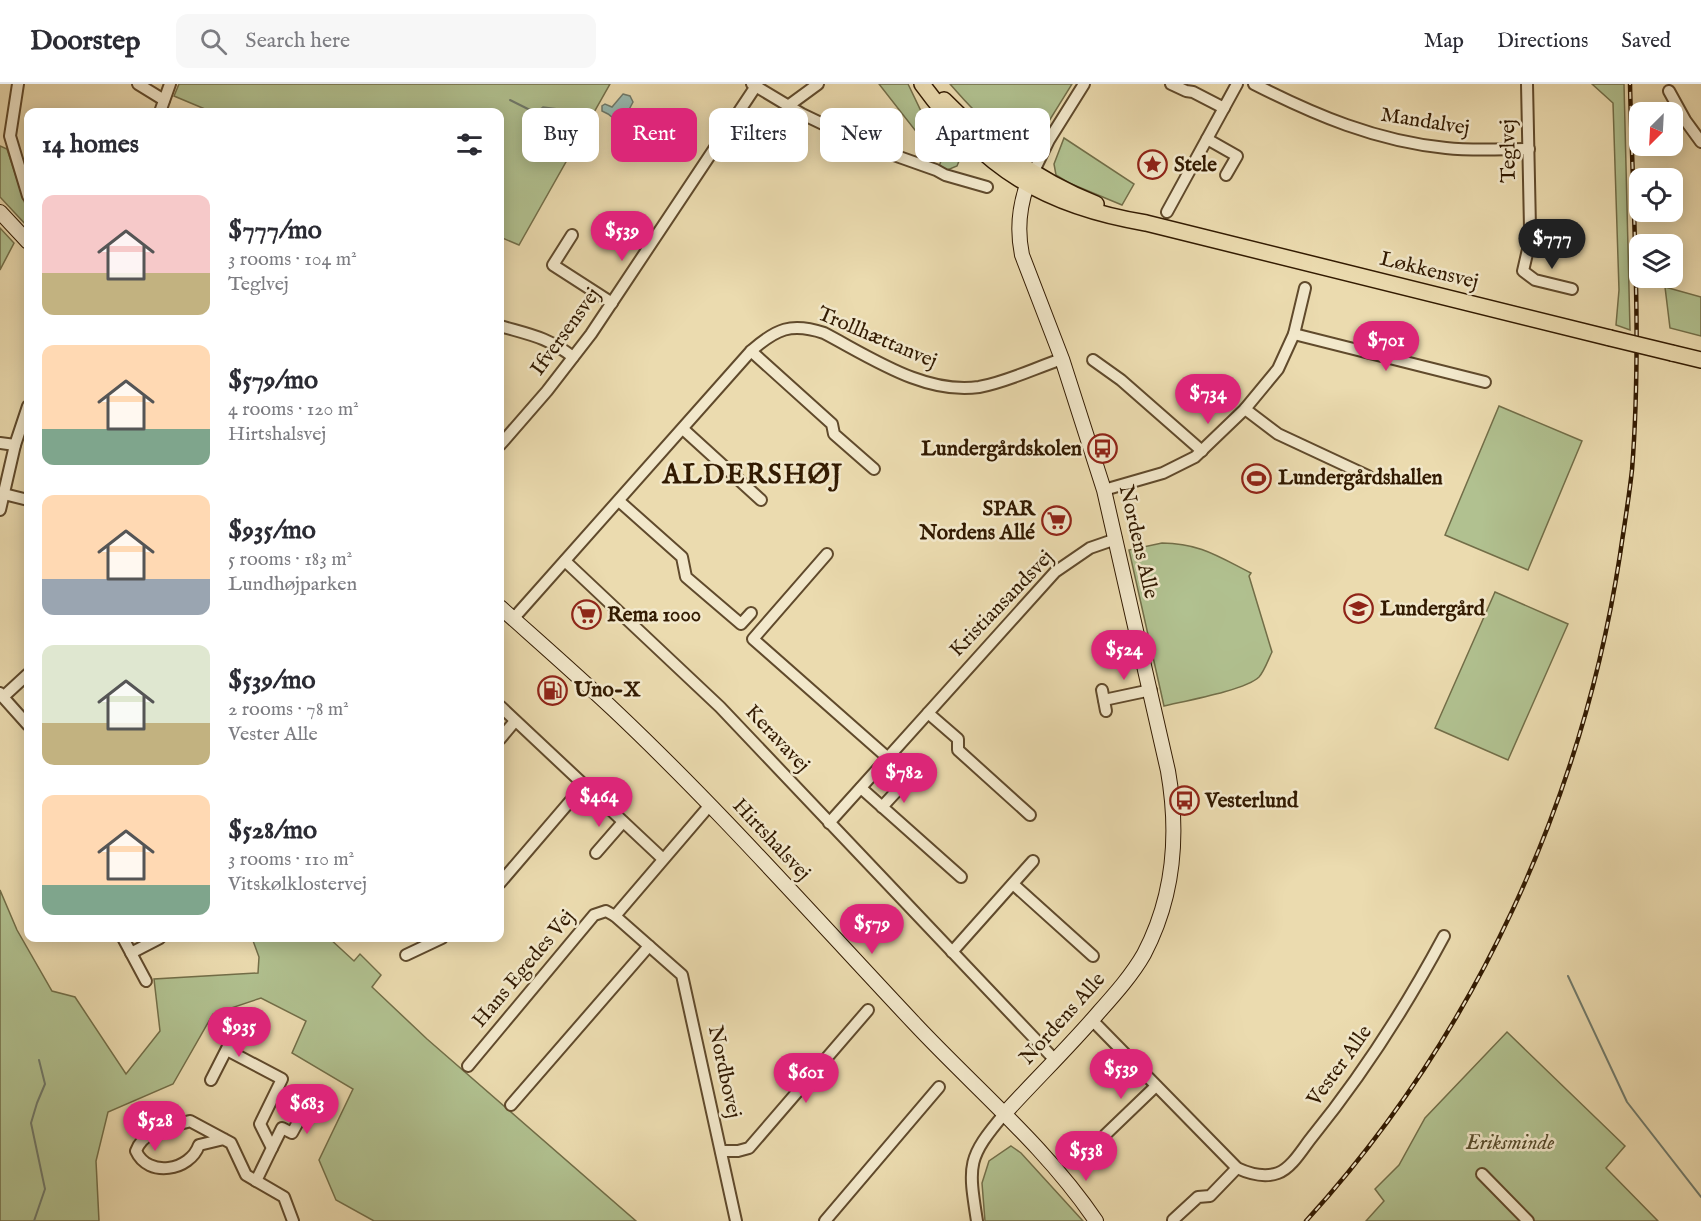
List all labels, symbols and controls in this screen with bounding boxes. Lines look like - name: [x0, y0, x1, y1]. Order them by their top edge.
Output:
- search box: [176, 14, 596, 68]
- text: Doorstep: [30, 24, 140, 59]
- icon: search: [197, 25, 230, 58]
- text: Search here: [245, 27, 350, 55]
- text: Map: [1424, 28, 1464, 55]
- text: Directions: [1497, 28, 1588, 55]
- text: Saved: [1621, 28, 1671, 55]
- street label: Mandalvej: [1379, 102, 1471, 142]
- north arrow: [1629, 102, 1683, 156]
- map controls: [1629, 102, 1683, 288]
- chip: Buy: [522, 108, 599, 162]
- chip: Rent: [611, 108, 697, 162]
- chip: Filters: [709, 108, 808, 162]
- chip: New: [820, 108, 903, 162]
- chip: Apartment: [915, 108, 1050, 162]
- street label: Teglvej: [1495, 119, 1523, 183]
- text: 14 homes: [42, 128, 139, 161]
- icon: filters: [453, 128, 486, 161]
- place icon: Stele: [1137, 149, 1169, 181]
- place label: Stele: [1174, 152, 1217, 179]
- button: locate: [1629, 168, 1683, 222]
- pin: $539: [586, 211, 658, 262]
- text: $777/mo: [228, 214, 322, 247]
- text: $539: [605, 218, 639, 243]
- icon: home: [90, 219, 162, 291]
- pin: $777: [1516, 219, 1588, 270]
- text: $777: [1532, 226, 1572, 251]
- button: layers: [1629, 234, 1683, 288]
- street label: Løkkensvej: [1377, 246, 1481, 296]
- text: 3 rooms · 104 m²: [228, 247, 357, 272]
- text: Teglvej: [228, 272, 289, 297]
- street label: Ifversensvej: [525, 283, 607, 381]
- street label: Trollhættanvej: [813, 301, 941, 375]
- pin: $701: [1350, 321, 1422, 372]
- text: $701: [1367, 328, 1405, 353]
- text: $579/mo: [228, 364, 318, 397]
- icon: home: [90, 369, 162, 441]
- pin: $734: [1172, 374, 1244, 425]
- text: $734: [1189, 381, 1227, 406]
- text: 4 rooms · 120 m²: [228, 397, 359, 422]
- text: Hirtshalsvej: [228, 422, 326, 447]
- bus stop icon: Lundergårdskolen: [1087, 433, 1119, 465]
- place label: Lundergårdskolen: [921, 436, 1082, 463]
- district label: ALDERSHØJ: [661, 459, 844, 493]
- sports icon: Lundergårdshallen: [1241, 462, 1273, 494]
- place label: Lundergårdshallen: [1278, 465, 1443, 492]
- street label: Nordens Alle: [1112, 483, 1164, 602]
- place label: SPAR Nordens Allé: [918, 496, 1036, 547]
- supermarket icon: SPAR Nordens Allé: [1040, 505, 1072, 537]
- text: $935/mo: [228, 514, 316, 547]
- icon: home: [90, 519, 162, 591]
- street label: Kristiansandsvej: [944, 545, 1060, 663]
- text: 5 rooms · 183 m²: [228, 547, 352, 572]
- text: Lundhøjparken: [228, 572, 357, 597]
- school or university icon: Lundergård: [1343, 593, 1375, 625]
- place label: Lundergård: [1380, 596, 1486, 623]
- supermarket icon: Rema 1000: [570, 599, 602, 631]
- place label: Rema 1000: [607, 602, 701, 629]
- pin: $524: [1088, 630, 1160, 681]
- text: $524: [1105, 637, 1143, 662]
- text: $539/mo: [228, 664, 316, 697]
- icon: home: [90, 669, 162, 741]
- fuel station icon: Uno-X: [537, 674, 569, 706]
- place label: Uno-X: [573, 677, 642, 704]
- text: 2 rooms · 78 m²: [228, 697, 349, 722]
- street label: Keravavej: [739, 699, 815, 779]
- text: Vester Alle: [228, 722, 318, 747]
- pin: $782: [868, 753, 940, 804]
- text: $782: [885, 760, 923, 785]
- pin: $464: [563, 777, 635, 828]
- text: $464: [579, 784, 619, 809]
- bus stop icon: Vesterlund: [1168, 785, 1200, 817]
- place label: Vesterlund: [1204, 788, 1299, 815]
- street label: Hirtshalsvej: [726, 793, 816, 887]
- text: $528/mo: [228, 814, 317, 847]
- icon: home: [90, 819, 162, 891]
- text: 3 rooms · 110 m²: [228, 847, 354, 872]
- text: Vitskølklostervej: [228, 872, 367, 897]
- street label: Hans Egedes Vej: [467, 904, 581, 1034]
- pin: $579: [836, 904, 908, 955]
- text: $579: [854, 911, 890, 936]
- street label: Nordens Alle: [1014, 967, 1112, 1071]
- pin: $935: [203, 1007, 275, 1058]
- text: $935: [222, 1014, 256, 1039]
- street label: Vester Alle: [1301, 1020, 1379, 1113]
- street label: Nordbovej: [701, 1023, 747, 1121]
- pin: $539: [1085, 1049, 1157, 1100]
- pin: $601: [770, 1053, 842, 1104]
- text: $539: [1104, 1056, 1138, 1081]
- text: $601: [788, 1060, 824, 1085]
- pin: $683: [271, 1084, 343, 1135]
- text: $683: [290, 1091, 324, 1116]
- pin: $528: [119, 1101, 191, 1152]
- text: $528: [137, 1108, 173, 1133]
- park label: Eriksminde: [1465, 1130, 1554, 1157]
- pin: $538: [1050, 1131, 1122, 1182]
- text: $538: [1069, 1138, 1103, 1163]

